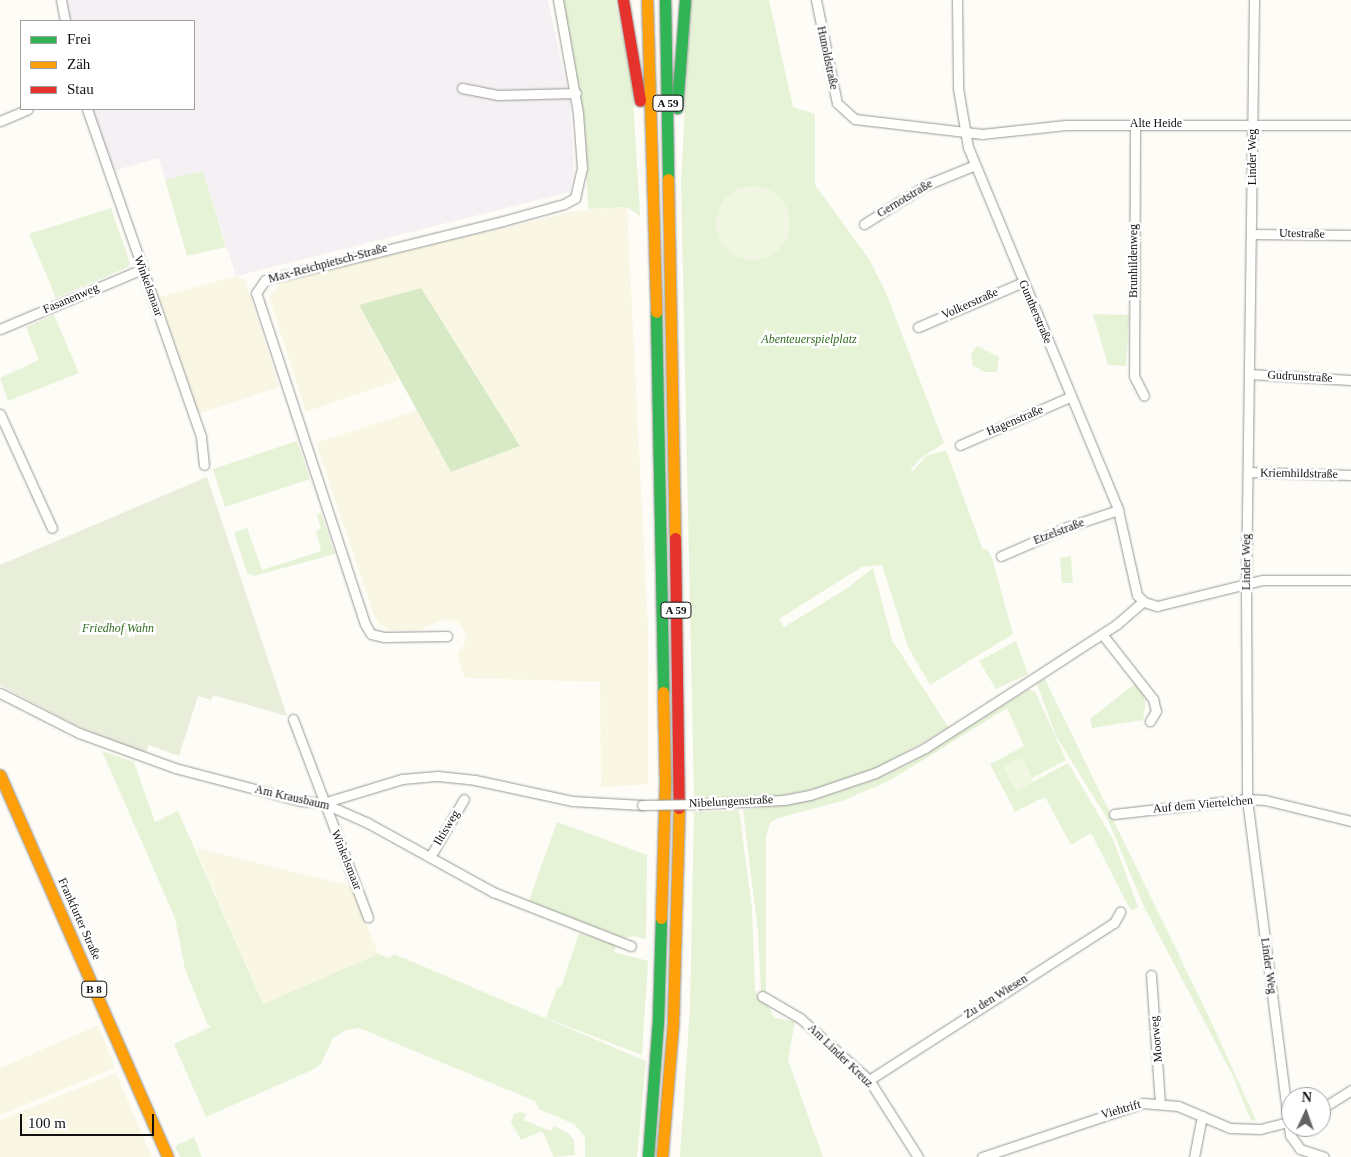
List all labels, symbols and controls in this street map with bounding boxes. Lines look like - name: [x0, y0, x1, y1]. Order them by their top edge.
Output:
- legend: [20, 20, 195, 110]
- street label: Hunoldstraße: [813, 25, 841, 91]
- text: Frei: [67, 31, 91, 47]
- text: Zäh: [67, 56, 90, 72]
- text: Stau: [67, 81, 94, 97]
- road number: A 59: [652, 95, 684, 112]
- street label: Alte Heide: [1130, 117, 1182, 131]
- street label: Linder Weg: [1246, 129, 1260, 185]
- street label: Gernotstraße: [875, 177, 935, 221]
- street label: Brunhildenweg: [1127, 224, 1141, 298]
- street label: Utestraße: [1279, 226, 1325, 242]
- street label: Max-Reichpietsch-Straße: [267, 241, 389, 287]
- street label: Winkelsmaar: [130, 254, 166, 318]
- street label: Guntherstraße: [1015, 278, 1055, 346]
- street label: Fasanenweg: [41, 281, 101, 317]
- street label: Volkerstraße: [939, 285, 1001, 323]
- park label: Abenteuerspielplatz: [761, 333, 857, 347]
- street label: Gudrunstraße: [1267, 368, 1333, 386]
- street label: Hagenstraße: [985, 403, 1045, 439]
- street label: Kriemhildstraße: [1260, 466, 1338, 482]
- street label: Etzelstraße: [1032, 516, 1086, 548]
- street label: Linder Weg: [1240, 534, 1254, 590]
- road number: A 59: [660, 602, 692, 618]
- park label: Friedhof Wahn: [82, 622, 154, 636]
- street label: Am Krausbaum: [253, 782, 331, 814]
- street label: Nibelungenstraße: [688, 793, 774, 811]
- street label: Auf dem Viertelchen: [1152, 793, 1254, 817]
- street label: Iltisweg: [431, 808, 463, 848]
- street label: Winkelsmaar: [327, 828, 365, 892]
- street label: Frankfurter Straße: [54, 876, 104, 962]
- street label: Linder Weg: [1257, 937, 1279, 995]
- street label: Zu den Wiesen: [962, 972, 1030, 1022]
- road number: B 8: [80, 981, 108, 998]
- street label: Moorweg: [1148, 1015, 1166, 1063]
- street label: Am Linder Kreuz: [804, 1021, 876, 1091]
- north arrow: [1281, 1087, 1331, 1137]
- text: N: [1301, 1090, 1312, 1105]
- street label: Viehtrift: [1100, 1097, 1142, 1123]
- scale bar: [22, 1104, 156, 1136]
- text: 100 m: [28, 1115, 66, 1131]

